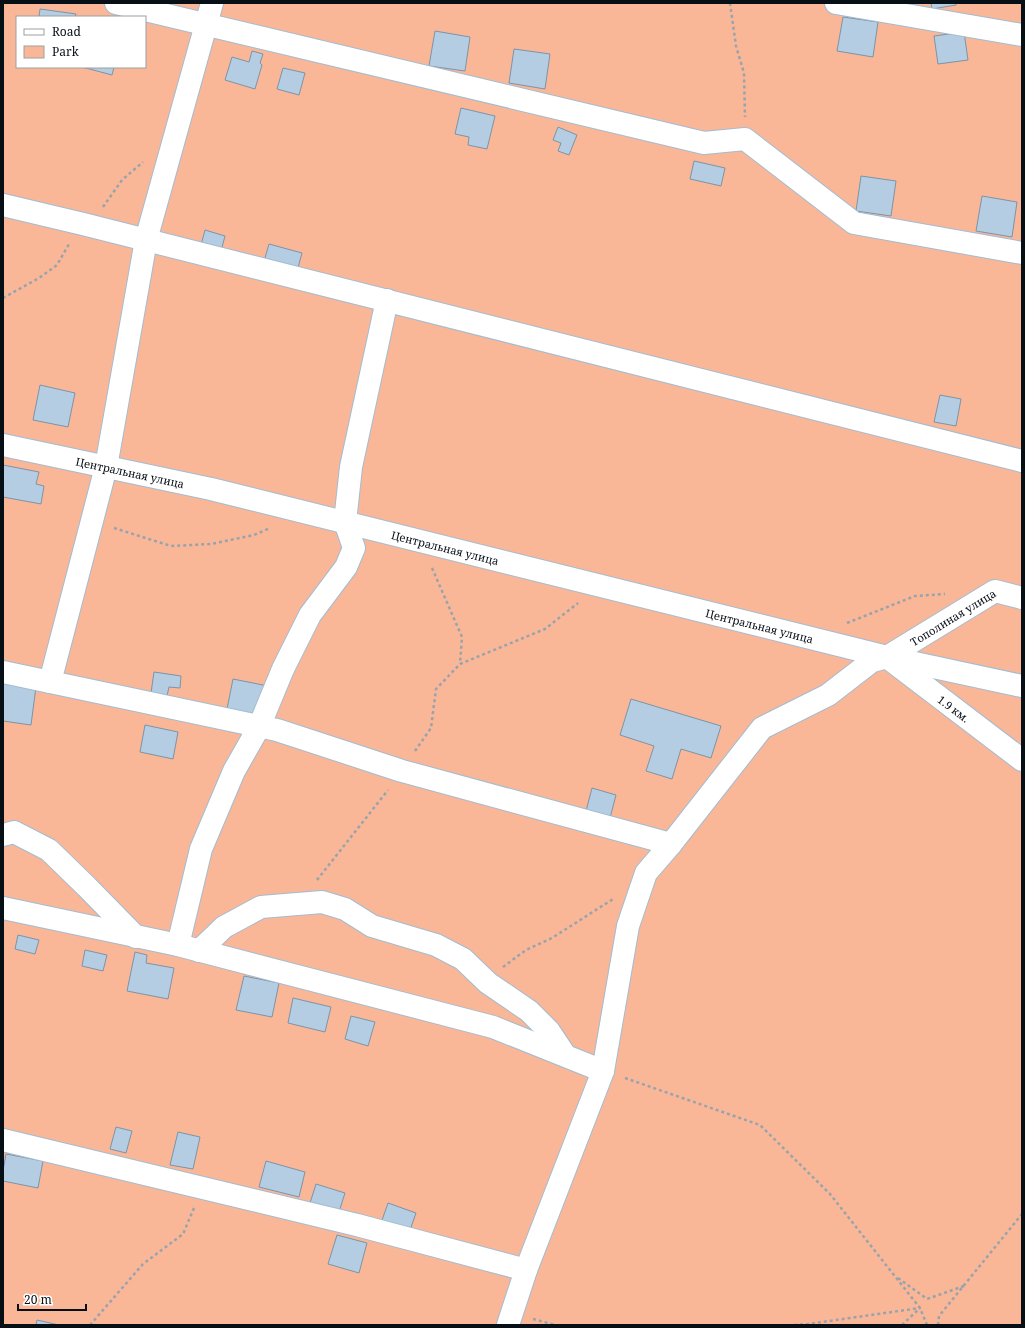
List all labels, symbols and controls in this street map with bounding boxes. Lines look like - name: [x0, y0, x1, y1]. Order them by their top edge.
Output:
- legend: [16, 16, 146, 68]
- text: Road: [52, 23, 82, 40]
- text: Park: [52, 43, 80, 60]
- street label: Центральная улица: [75, 453, 186, 491]
- street label: Центральная улица: [390, 527, 501, 568]
- street label: Тополиная улица: [907, 585, 998, 649]
- street label: Центральная улица: [704, 605, 815, 646]
- street label: 1.9 км.: [935, 691, 973, 725]
- scale bar: [18, 1286, 86, 1312]
- text: 20 m: [24, 1291, 52, 1308]

